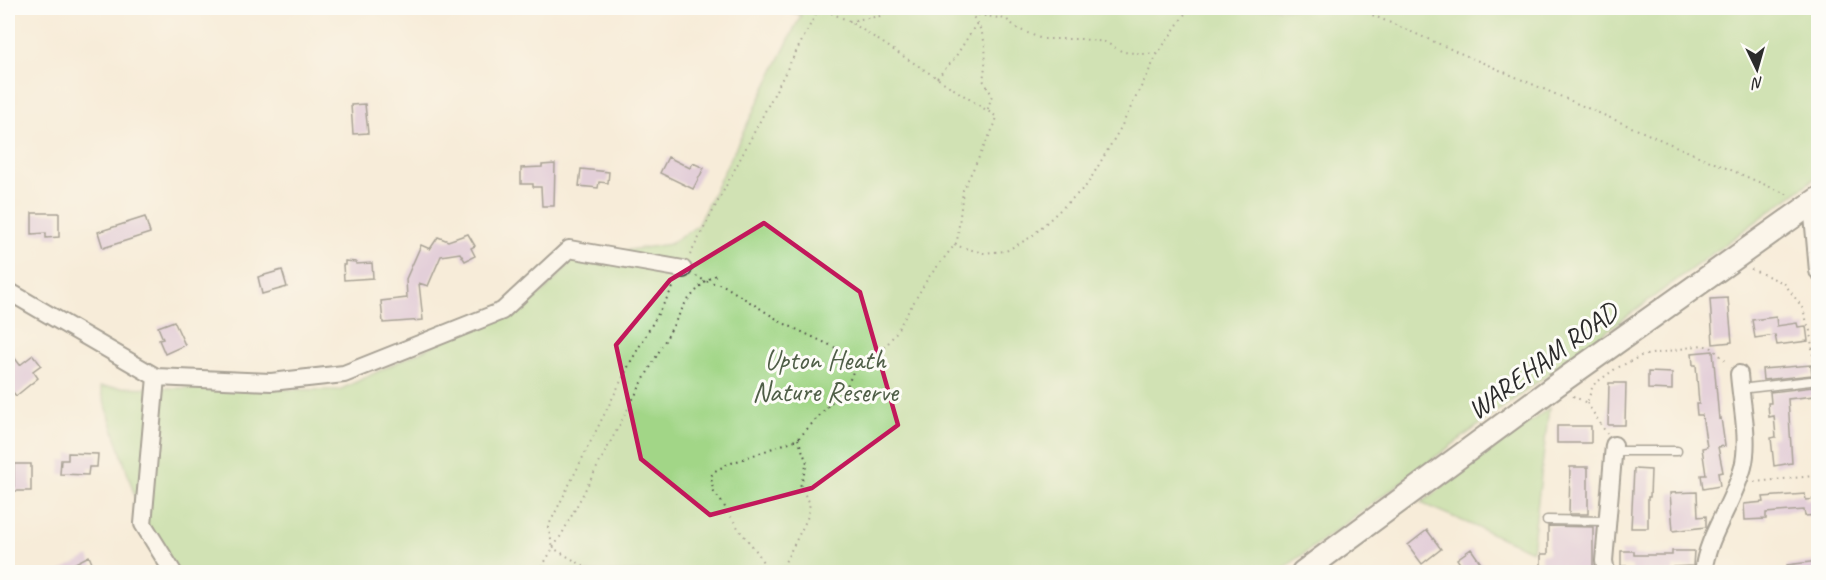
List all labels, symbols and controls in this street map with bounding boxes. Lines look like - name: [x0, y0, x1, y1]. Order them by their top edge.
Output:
- north arrow: [1727, 39, 1787, 99]
- text: N: [1749, 73, 1764, 94]
- street label: WAREHAM ROAD: [1460, 293, 1627, 427]
- park label: Upton Heath Nature Reserve: [752, 342, 900, 409]

